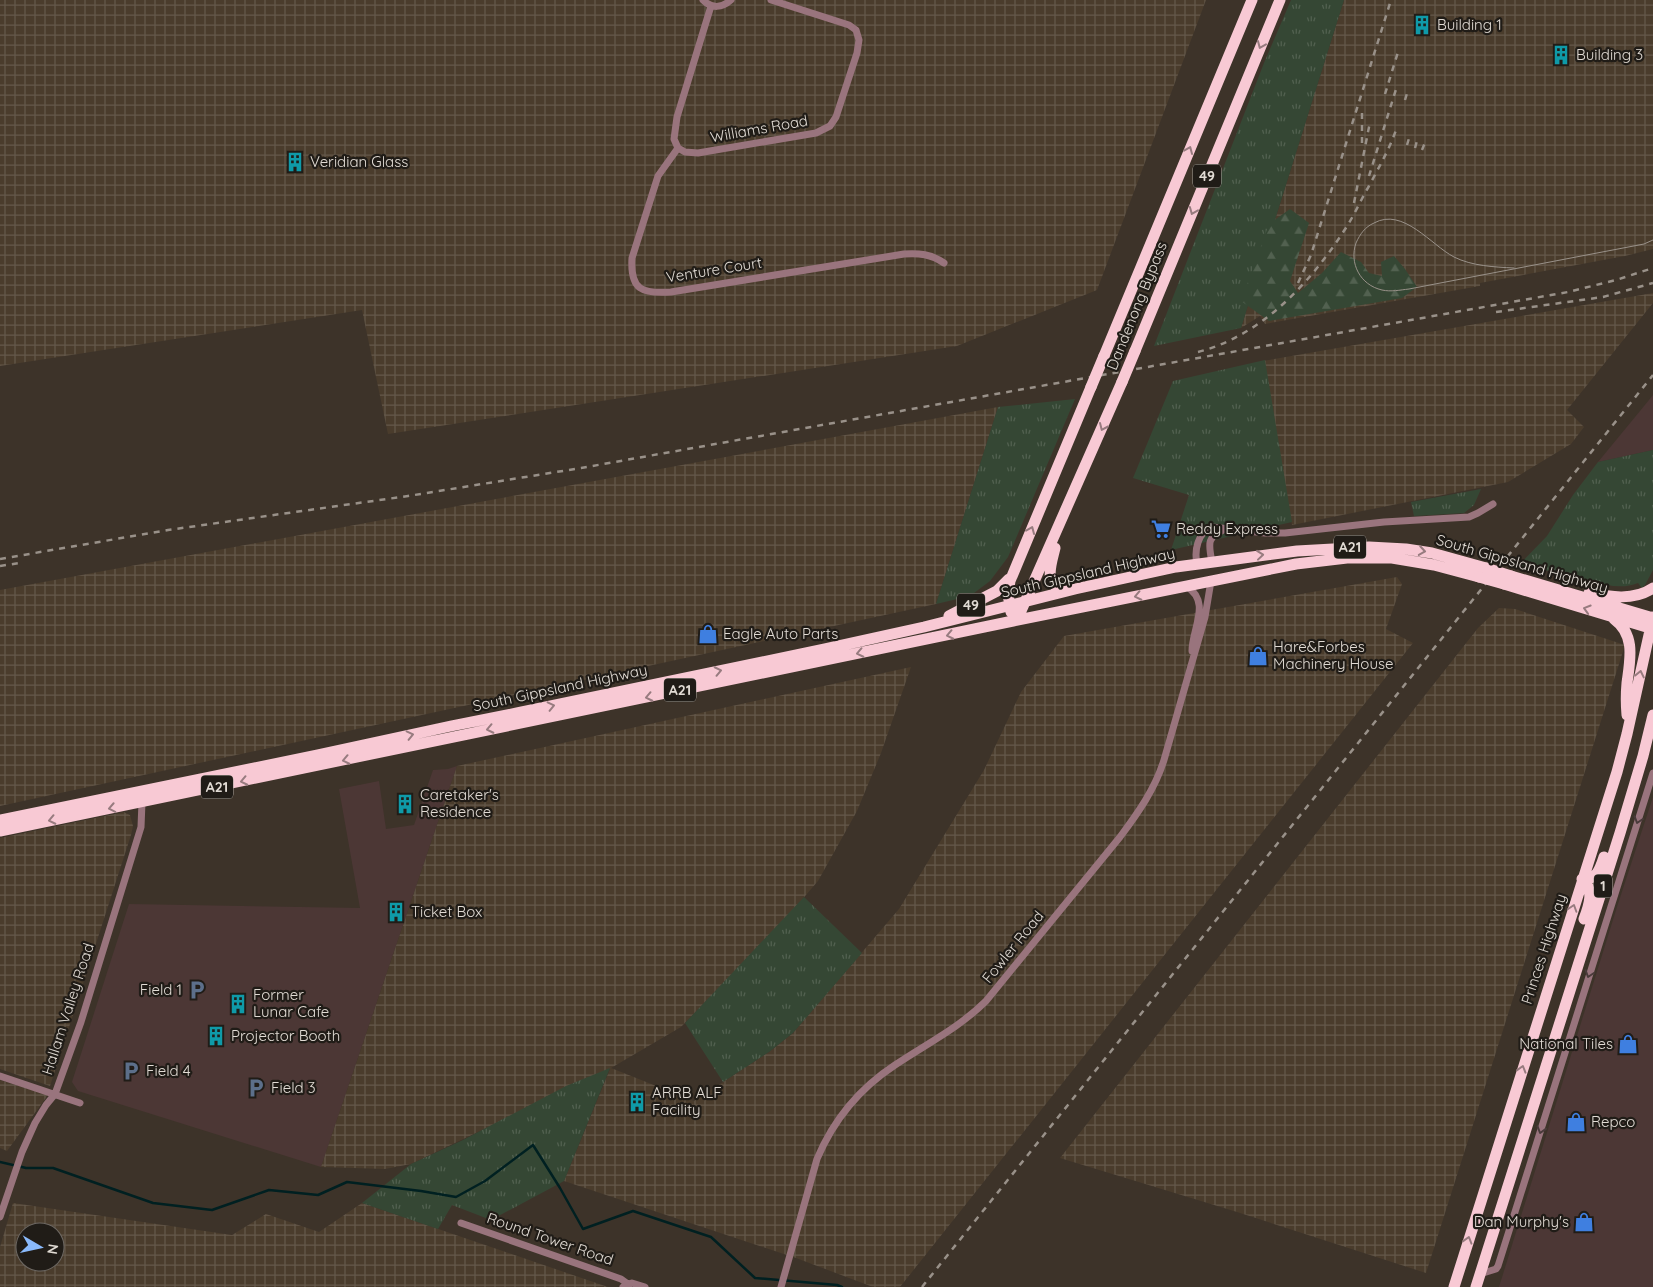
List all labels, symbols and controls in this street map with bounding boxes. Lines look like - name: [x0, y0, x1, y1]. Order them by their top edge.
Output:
- building icon: Building 1: [1411, 14, 1433, 36]
- place label: Building 1: [1437, 15, 1502, 34]
- one-way arrow: [1257, 40, 1268, 49]
- building icon: Building 3: [1550, 44, 1572, 66]
- place label: Building 3: [1576, 45, 1643, 64]
- street label: Williams Road: [709, 111, 809, 146]
- one-way arrow: [1184, 146, 1194, 154]
- building icon: Veridian Glass: [284, 151, 306, 173]
- place label: Veridian Glass: [310, 152, 408, 171]
- road number: 49: [1193, 165, 1221, 188]
- one-way arrow: [1188, 207, 1198, 215]
- street label: Dandenong Bypass: [1102, 239, 1171, 373]
- street label: Venture Court: [665, 253, 763, 286]
- one-way arrow: [1098, 422, 1109, 431]
- supermarket icon: Reddy Express: [1150, 518, 1172, 540]
- place label: Reddy Express: [1176, 519, 1278, 538]
- one-way arrow: [1024, 526, 1035, 535]
- street label: South Gippsland Highway: [1434, 530, 1610, 597]
- road number: A21: [1334, 536, 1366, 558]
- street label: South Gippsland Highway: [999, 543, 1177, 602]
- one-way arrow: [1418, 545, 1426, 556]
- one-way arrow: [1256, 550, 1264, 561]
- one-way arrow: [1133, 590, 1142, 600]
- road number: 49: [957, 594, 985, 616]
- one-way arrow: [1583, 605, 1592, 615]
- shop icon: Eagle Auto Parts: [697, 623, 719, 645]
- place label: Eagle Auto Parts: [723, 624, 838, 643]
- one-way arrow: [945, 629, 954, 639]
- place label: Hare&Forbes Machinery House: [1273, 637, 1393, 673]
- shop icon: Hare&Forbes Machinery House: [1247, 645, 1269, 667]
- one-way arrow: [855, 647, 864, 658]
- street label: South Gippsland Highway: [471, 660, 649, 715]
- one-way arrow: [713, 666, 722, 677]
- one-way arrow: [1634, 669, 1645, 678]
- road number: A21: [664, 678, 696, 702]
- one-way arrow: [645, 691, 653, 701]
- one-way arrow: [546, 701, 555, 712]
- one-way arrow: [485, 723, 494, 734]
- one-way arrow: [406, 730, 415, 741]
- one-way arrow: [341, 754, 350, 764]
- one-way arrow: [240, 775, 249, 786]
- road number: A21: [201, 776, 233, 799]
- place label: Caretaker's Residence: [420, 785, 499, 821]
- building icon: Caretaker's Residence: [394, 793, 416, 815]
- one-way arrow: [108, 802, 117, 813]
- one-way arrow: [47, 815, 56, 825]
- one-way arrow: [1634, 815, 1644, 823]
- road number: 1: [1594, 874, 1612, 898]
- street label: Princes Highway: [1517, 891, 1570, 1006]
- building icon: Ticket Box: [385, 901, 407, 923]
- place label: Ticket Box: [411, 902, 482, 921]
- one-way arrow: [1567, 904, 1577, 913]
- street label: Fowler Road: [978, 907, 1048, 987]
- street label: Hallam Valley Road: [37, 941, 98, 1077]
- one-way arrow: [1585, 970, 1595, 978]
- parking icon: Field 1: [186, 979, 208, 1001]
- place label: Field 1: [140, 980, 182, 999]
- place label: Former Lunar Cafe: [253, 985, 329, 1021]
- building icon: Former Lunar Cafe: [227, 993, 249, 1015]
- building icon: Projector Booth: [205, 1025, 227, 1047]
- place label: Projector Booth: [231, 1026, 340, 1045]
- shop icon: National Tiles: [1617, 1033, 1639, 1055]
- place label: National Tiles: [1519, 1034, 1613, 1053]
- parking icon: Field 4: [120, 1060, 142, 1082]
- place label: Field 4: [146, 1061, 191, 1080]
- one-way arrow: [1517, 1065, 1527, 1073]
- parking icon: Field 3: [245, 1077, 267, 1099]
- place label: Field 3: [271, 1078, 316, 1097]
- place label: ARRB ALF Facility: [652, 1083, 722, 1119]
- building icon: ARRB ALF Facility: [626, 1091, 648, 1113]
- shop icon: Repco: [1565, 1111, 1587, 1133]
- place label: Repco: [1591, 1112, 1635, 1131]
- one-way arrow: [1536, 1125, 1546, 1133]
- street label: Round Tower Road: [484, 1208, 616, 1269]
- shop icon: Dan Murphy's: [1573, 1211, 1595, 1233]
- place label: Dan Murphy's: [1474, 1212, 1569, 1231]
- north arrow: [15, 1222, 65, 1272]
- one-way arrow: [1463, 1237, 1473, 1245]
- text: N: [43, 1243, 63, 1256]

